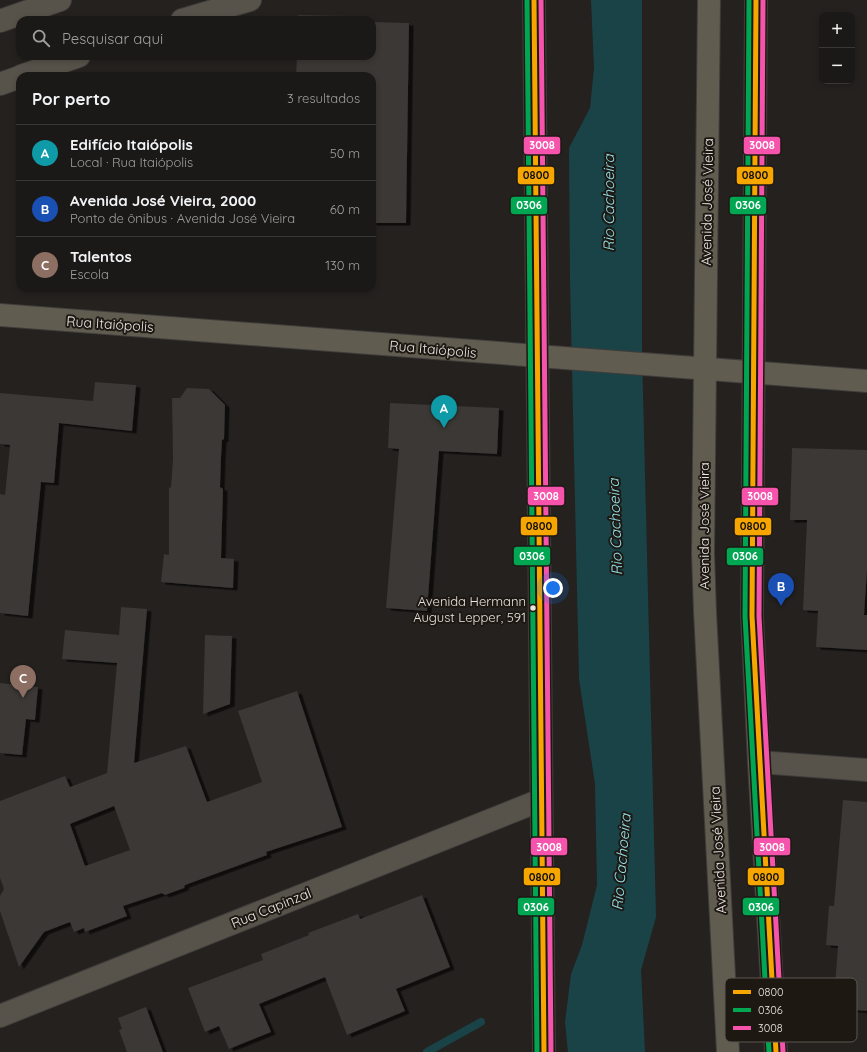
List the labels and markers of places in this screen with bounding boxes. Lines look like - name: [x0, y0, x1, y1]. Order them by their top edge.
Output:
- pin: A: [431, 395, 457, 428]
- pin: B: [768, 573, 794, 606]
- place label: Avenida Hermann August Lepper, 591: [413, 593, 526, 625]
- marker: Avenida Hermann August Lepper, 591: [528, 603, 538, 613]
- pin: C: [10, 665, 36, 698]

